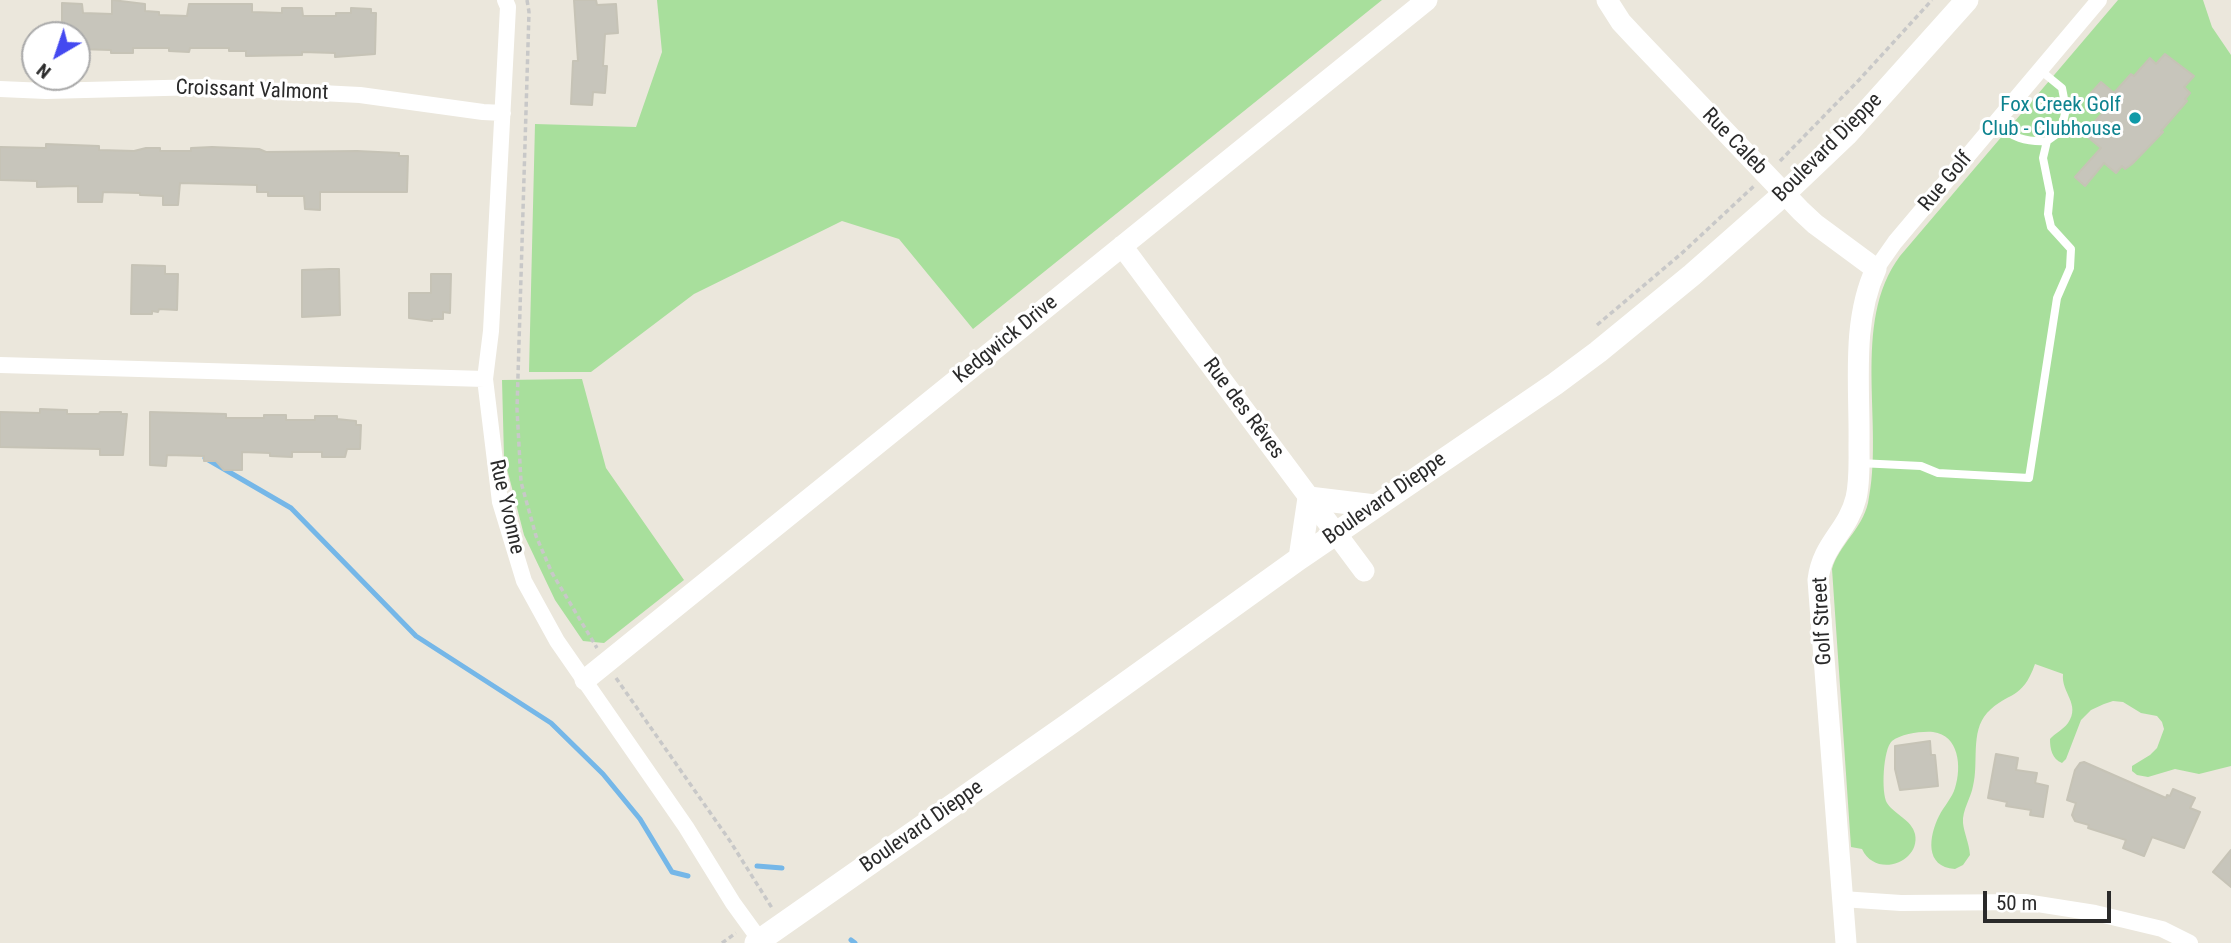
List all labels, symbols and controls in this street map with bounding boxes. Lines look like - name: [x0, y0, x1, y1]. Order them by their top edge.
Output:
- north arrow: [21, 21, 91, 91]
- text: N: [32, 59, 55, 84]
- street label: Croissant Valmont: [175, 76, 329, 106]
- street label: Boulevard Dieppe: [1768, 88, 1888, 208]
- place label: Fox Creek Golf Club - Clubhouse: [1981, 93, 2121, 143]
- street label: Rue Caleb: [1696, 103, 1772, 181]
- marker: Fox Creek Golf Club - Clubhouse: [2127, 110, 2143, 126]
- street label: Rue Golf: [1914, 147, 1978, 217]
- street label: Kedgwick Drive: [949, 291, 1063, 389]
- street label: Rue des Rêves: [1197, 354, 1289, 464]
- street label: Boulevard Dieppe: [1319, 447, 1451, 551]
- street label: Rue Yvonne: [483, 457, 529, 557]
- street label: Golf Street: [1808, 576, 1838, 666]
- street label: Boulevard Dieppe: [856, 775, 988, 879]
- scale bar: [1986, 876, 2114, 920]
- text: 50 m: [1996, 891, 2037, 915]

